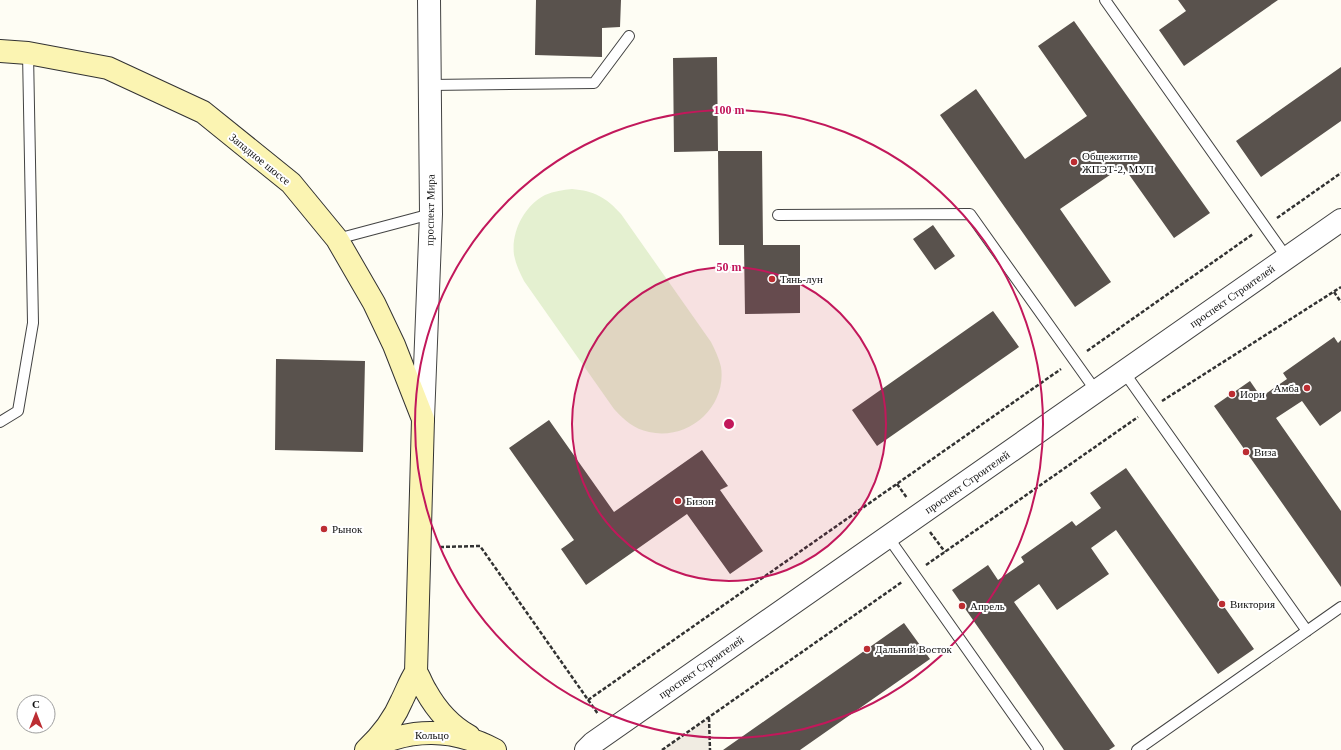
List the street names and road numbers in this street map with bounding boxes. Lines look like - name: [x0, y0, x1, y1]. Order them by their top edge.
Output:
- street label: Западное шоссе: [227, 131, 293, 187]
- street label: проспект Мира: [423, 174, 437, 246]
- street label: проспект Строителей: [1187, 262, 1277, 330]
- street label: проспект Строителей: [922, 448, 1012, 516]
- street label: проспект Строителей: [656, 633, 746, 701]
- street label: Кольцо: [415, 729, 450, 741]

